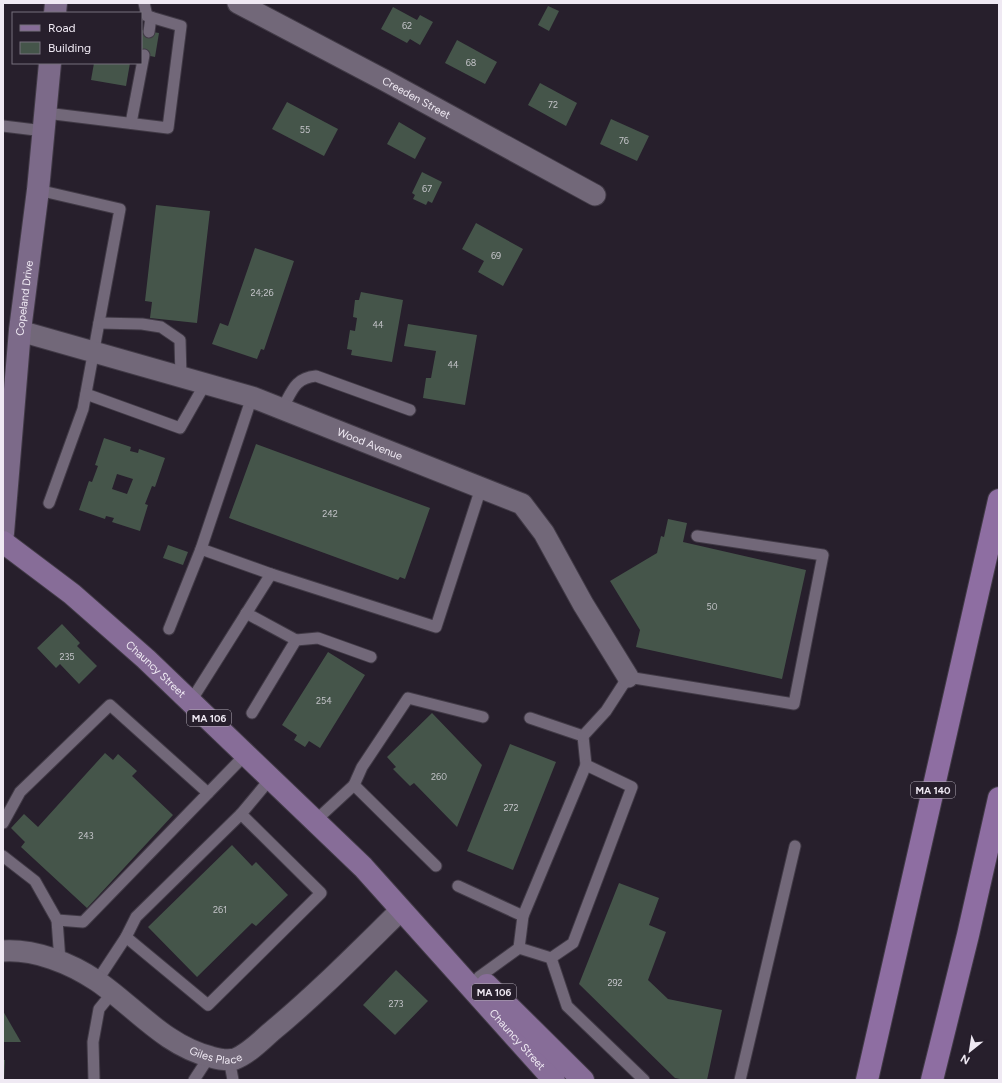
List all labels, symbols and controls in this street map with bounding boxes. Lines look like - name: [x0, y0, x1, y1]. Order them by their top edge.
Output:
- legend: [12, 12, 142, 64]
- house number: 62: [402, 20, 412, 31]
- text: Road: [48, 21, 76, 35]
- text: Building: [48, 41, 91, 55]
- house number: 68: [466, 57, 477, 68]
- street label: Creeden Street: [380, 74, 453, 121]
- house number: 72: [548, 99, 558, 110]
- house number: 55: [300, 124, 310, 135]
- house number: 76: [619, 135, 629, 146]
- house number: 67: [422, 183, 432, 194]
- house number: 69: [491, 250, 501, 261]
- street label: Copeland Drive: [13, 260, 35, 336]
- house number: 24;26: [250, 287, 274, 298]
- house number: 44: [372, 319, 384, 330]
- house number: 44: [447, 359, 459, 370]
- street label: Wood Avenue: [335, 425, 404, 463]
- house number: 242: [322, 508, 338, 519]
- house number: 50: [707, 601, 718, 612]
- street label: Chauncy Street: [123, 638, 189, 700]
- house number: 235: [59, 651, 75, 662]
- house number: 254: [316, 695, 332, 706]
- road number: MA 106: [187, 710, 231, 726]
- house number: 260: [431, 771, 447, 782]
- road number: MA 140: [911, 782, 955, 798]
- house number: 272: [504, 802, 518, 813]
- house number: 243: [78, 830, 94, 841]
- house number: 261: [213, 904, 227, 915]
- house number: 292: [607, 977, 623, 988]
- road number: MA 106: [472, 984, 516, 1000]
- house number: 273: [389, 998, 403, 1009]
- street label: Chauncy Street: [487, 1006, 548, 1072]
- north arrow: [950, 1031, 990, 1071]
- street label: Giles Place: [188, 1044, 244, 1066]
- text: N: [958, 1051, 972, 1067]

